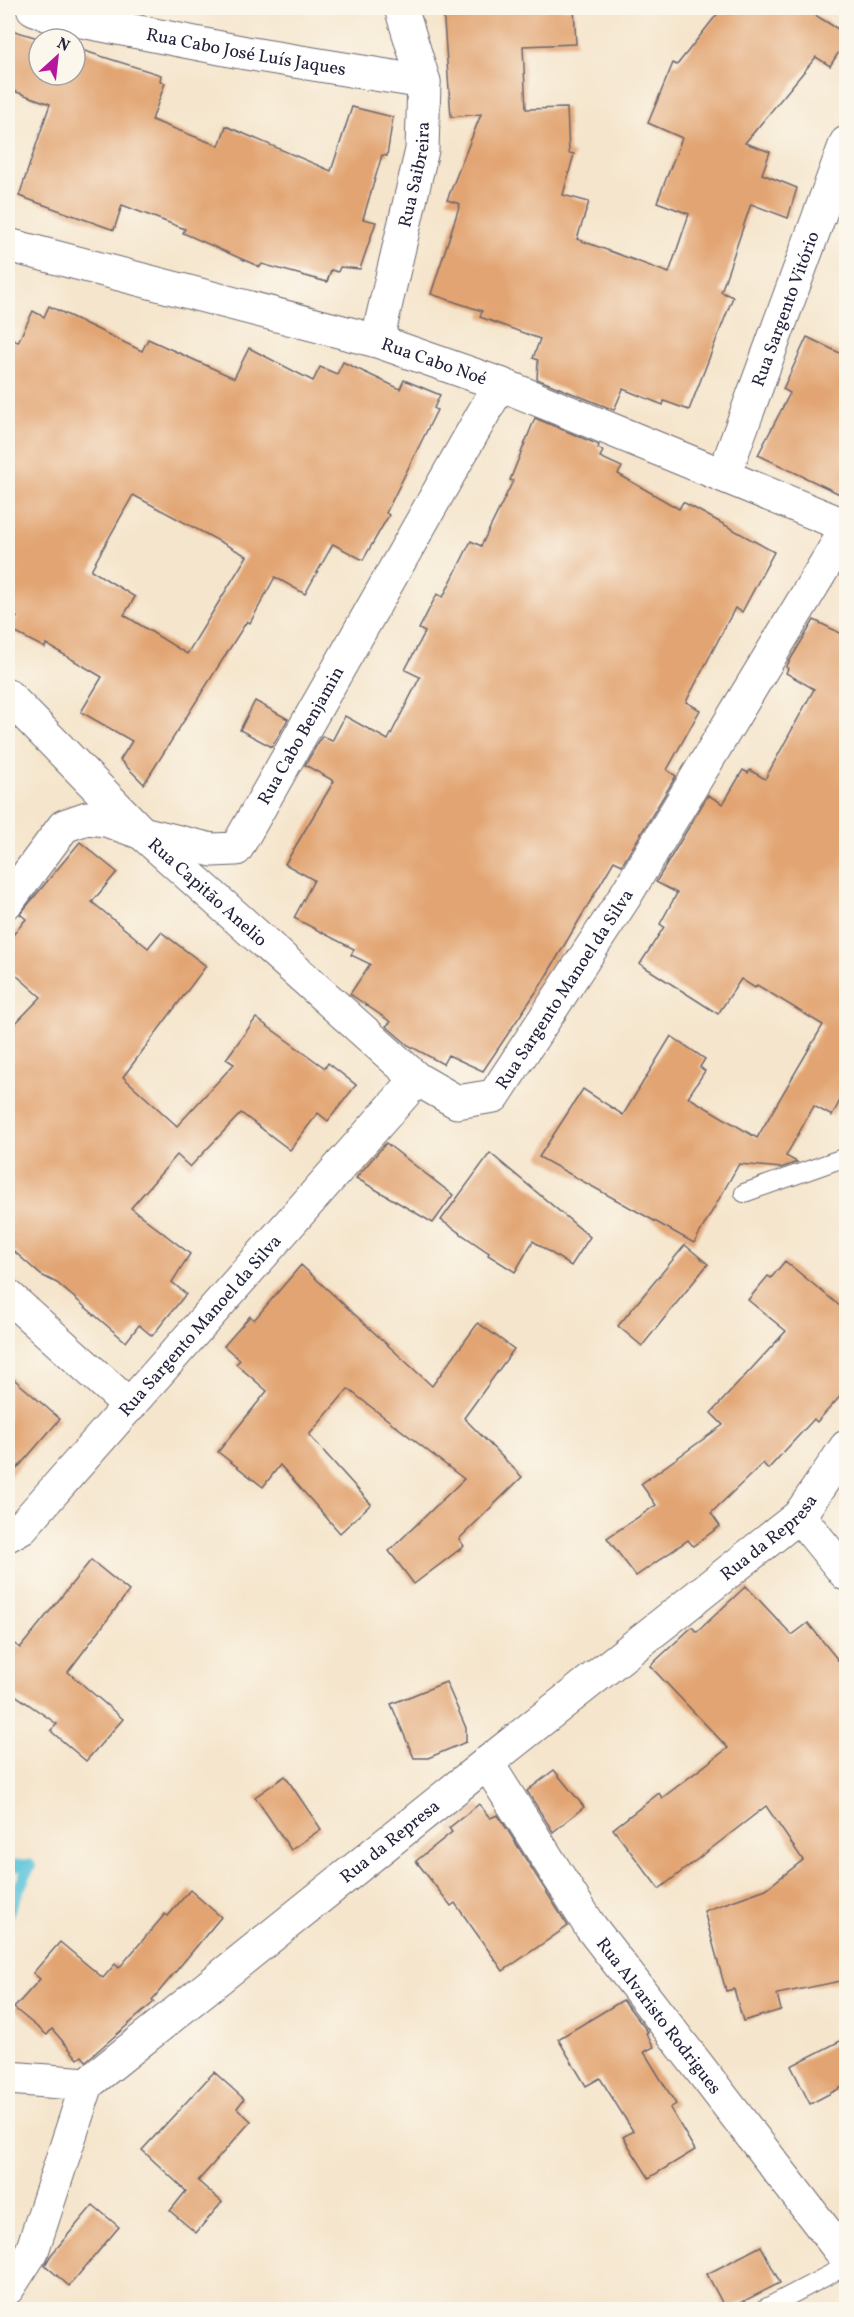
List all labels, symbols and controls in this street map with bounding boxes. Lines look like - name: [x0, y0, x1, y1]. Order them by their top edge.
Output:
- street label: Rua Cabo José Luís Jaques: [144, 23, 348, 83]
- north arrow: [27, 27, 87, 87]
- text: N: [53, 33, 73, 58]
- street label: Rua Saibreira: [393, 121, 437, 230]
- street label: Rua Sargento Vitório: [746, 228, 826, 391]
- street label: Rua Cabo Noé: [378, 332, 490, 392]
- street label: Rua Cabo Benjamin: [253, 662, 351, 810]
- street label: Rua Capitão Anelio: [142, 833, 272, 953]
- street label: Rua Sargento Manoel da Silva: [491, 885, 640, 1095]
- street label: Rua Sargento Manoel da Silva: [114, 1230, 288, 1423]
- street label: Rua da Represa: [716, 1490, 824, 1587]
- street label: Rua da Represa: [335, 1795, 446, 1890]
- street label: Rua Alvaristo Rodrigues: [589, 1933, 726, 2100]

